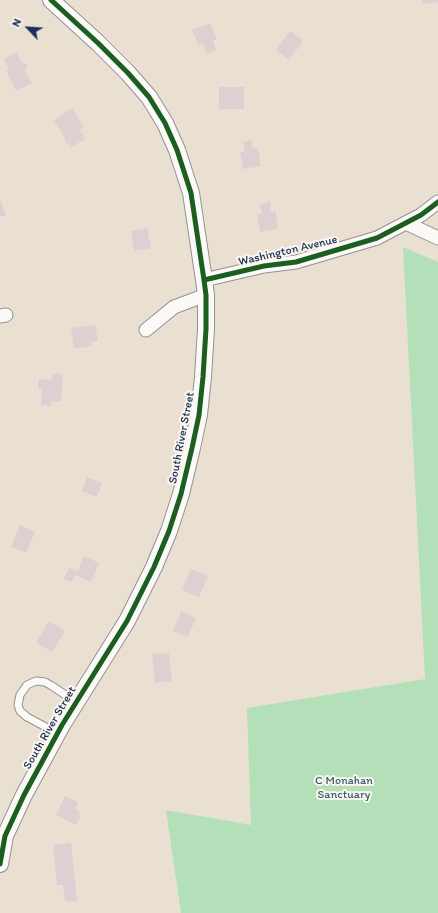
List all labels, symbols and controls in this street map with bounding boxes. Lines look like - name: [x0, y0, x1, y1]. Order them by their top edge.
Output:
- north arrow: [8, 8, 48, 48]
- text: N: [9, 17, 24, 29]
- street label: Washington Avenue: [237, 233, 339, 269]
- street label: South River Street: [166, 391, 198, 485]
- street label: South River Street: [20, 684, 80, 772]
- park label: C Monahan Sanctuary: [315, 774, 373, 802]

